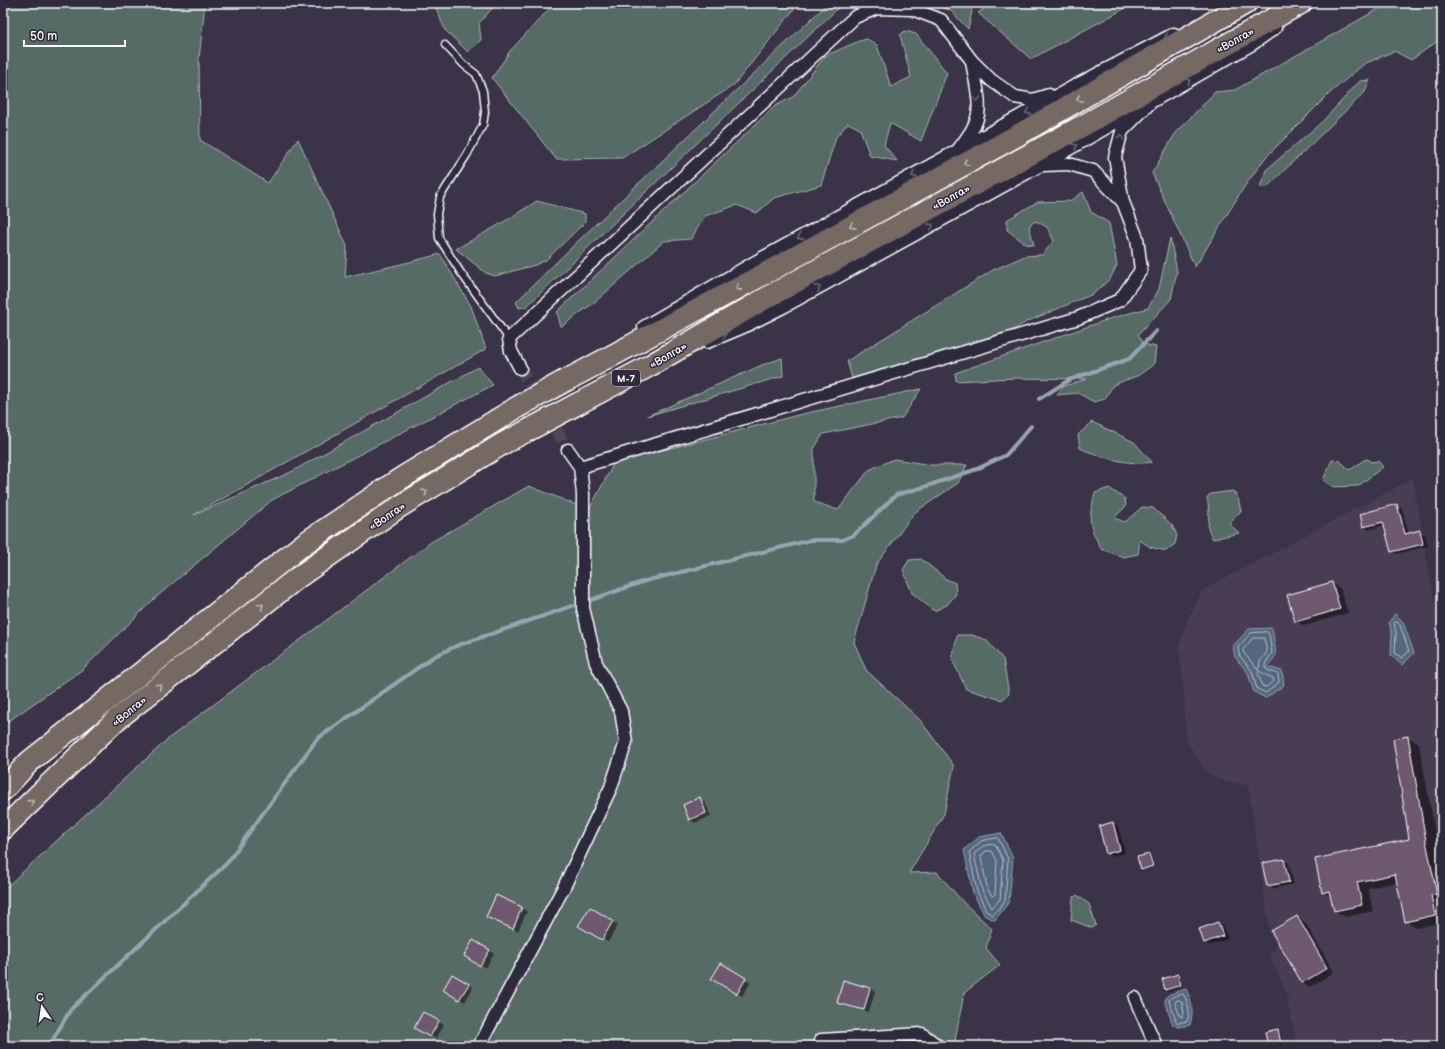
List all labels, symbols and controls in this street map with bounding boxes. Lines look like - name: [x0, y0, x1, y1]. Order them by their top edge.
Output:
- scale bar: [24, 22, 125, 48]
- street label: «Волга»: [1214, 25, 1256, 56]
- text: 50 m: [30, 29, 57, 44]
- one-way arrow: [1164, 32, 1172, 40]
- one-way arrow: [1184, 79, 1191, 86]
- one-way arrow: [1076, 95, 1083, 102]
- one-way arrow: [973, 96, 982, 102]
- one-way arrow: [1025, 107, 1032, 115]
- one-way arrow: [1116, 133, 1125, 140]
- one-way arrow: [1071, 143, 1078, 150]
- one-way arrow: [963, 159, 970, 166]
- one-way arrow: [911, 170, 918, 178]
- street label: «Волга»: [930, 182, 972, 213]
- one-way arrow: [849, 221, 856, 229]
- one-way arrow: [927, 223, 935, 230]
- one-way arrow: [797, 233, 804, 240]
- one-way arrow: [735, 284, 742, 291]
- one-way arrow: [813, 286, 821, 293]
- one-way arrow: [720, 332, 728, 340]
- street label: «Волга»: [647, 339, 689, 371]
- road number: М-7: [612, 370, 640, 386]
- one-way arrow: [421, 489, 428, 496]
- street label: «Волга»: [367, 499, 408, 533]
- one-way arrow: [256, 604, 263, 611]
- one-way arrow: [154, 684, 161, 691]
- street label: «Волга»: [109, 693, 149, 729]
- one-way arrow: [26, 799, 34, 806]
- north arrow: [22, 987, 62, 1027]
- text: С: [35, 990, 45, 1005]

